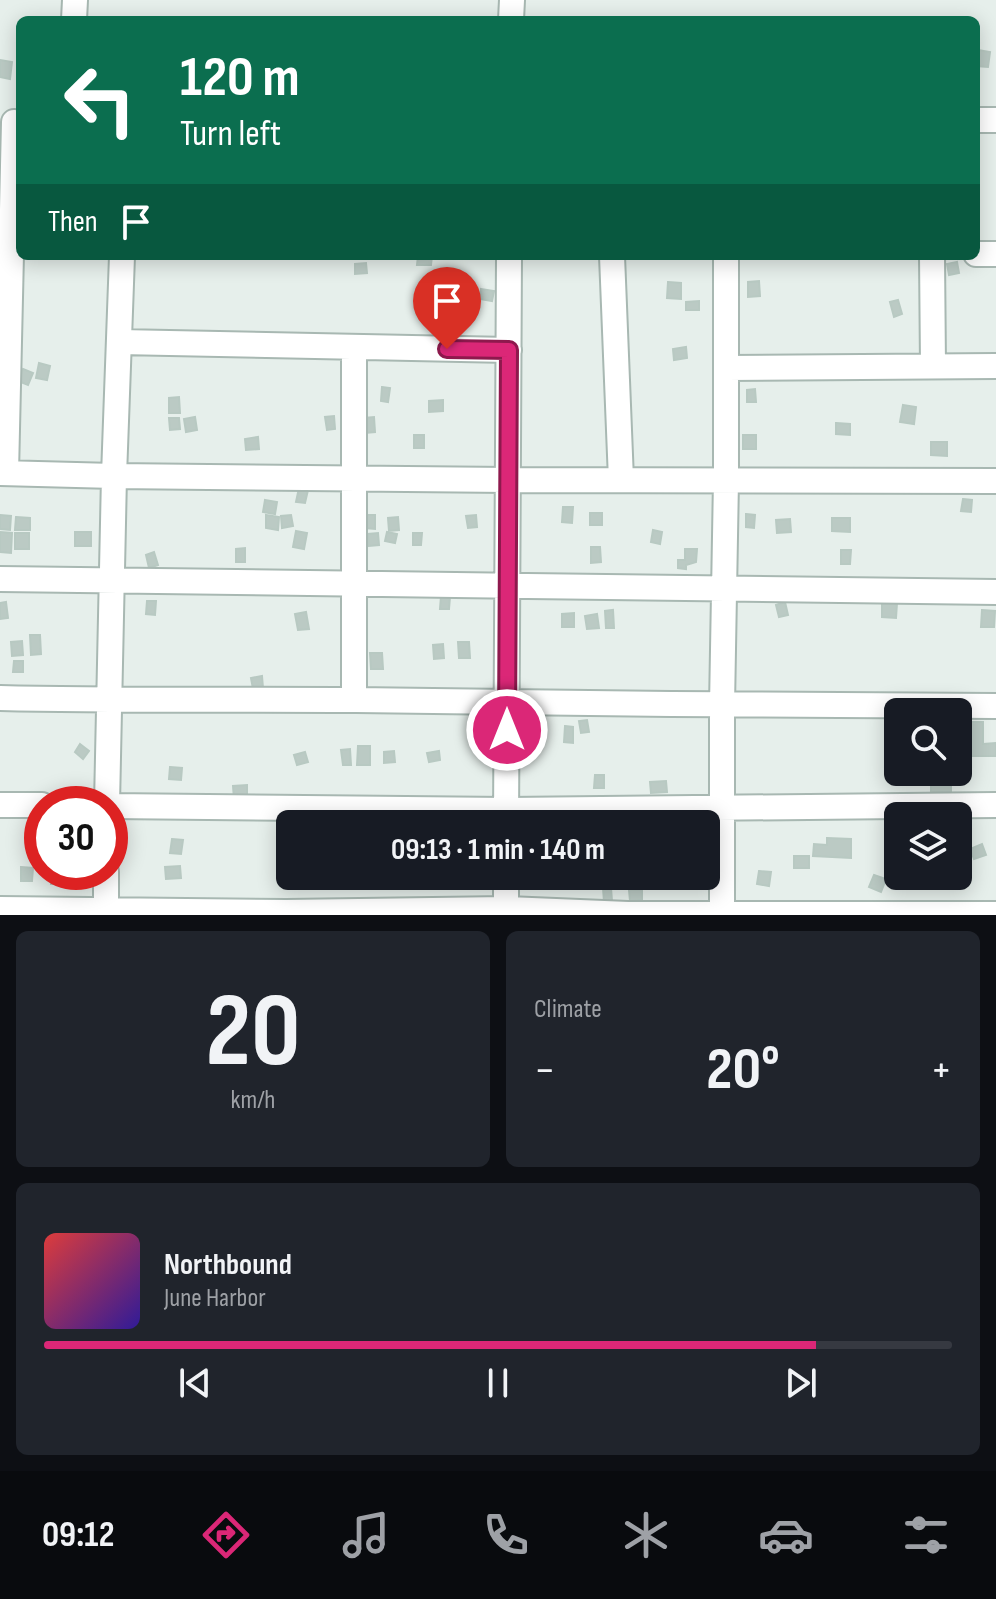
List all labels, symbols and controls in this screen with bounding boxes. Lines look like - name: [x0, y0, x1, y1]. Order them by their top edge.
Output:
- text: 120 m: [180, 45, 300, 112]
- icon: left: [48, 48, 152, 152]
- text: Turn left: [180, 113, 281, 156]
- icon: arrive: [114, 200, 158, 244]
- text: Then: [48, 204, 98, 240]
- pin: [413, 267, 481, 349]
- icon: arrive: [425, 279, 469, 323]
- position arrow: [465, 688, 549, 772]
- map controls: [884, 698, 972, 890]
- button: search: [884, 698, 972, 786]
- speed limit sign: 30: [24, 786, 128, 890]
- button: layers: [884, 802, 972, 890]
- text: 09:13 · 1 min · 140 m: [391, 832, 605, 868]
- text: 20: [205, 970, 301, 1095]
- text: Climate: [534, 994, 602, 1025]
- text: 20°: [706, 1034, 780, 1106]
- text: −: [534, 1044, 556, 1097]
- text: +: [930, 1044, 952, 1097]
- text: km/h: [231, 1085, 275, 1116]
- text: Northbound: [164, 1247, 292, 1283]
- text: June Harbor: [164, 1283, 266, 1314]
- icon: previous: [173, 1361, 217, 1405]
- icon: pause: [476, 1361, 520, 1405]
- icon: next: [779, 1361, 823, 1405]
- icon: directions: [198, 1507, 254, 1563]
- icon: music: [338, 1507, 394, 1563]
- icon: phone: [478, 1507, 534, 1563]
- icon: climate: [618, 1507, 674, 1563]
- icon: car: [758, 1507, 814, 1563]
- icon: filters: [898, 1507, 954, 1563]
- text: 09:12: [42, 1514, 114, 1557]

